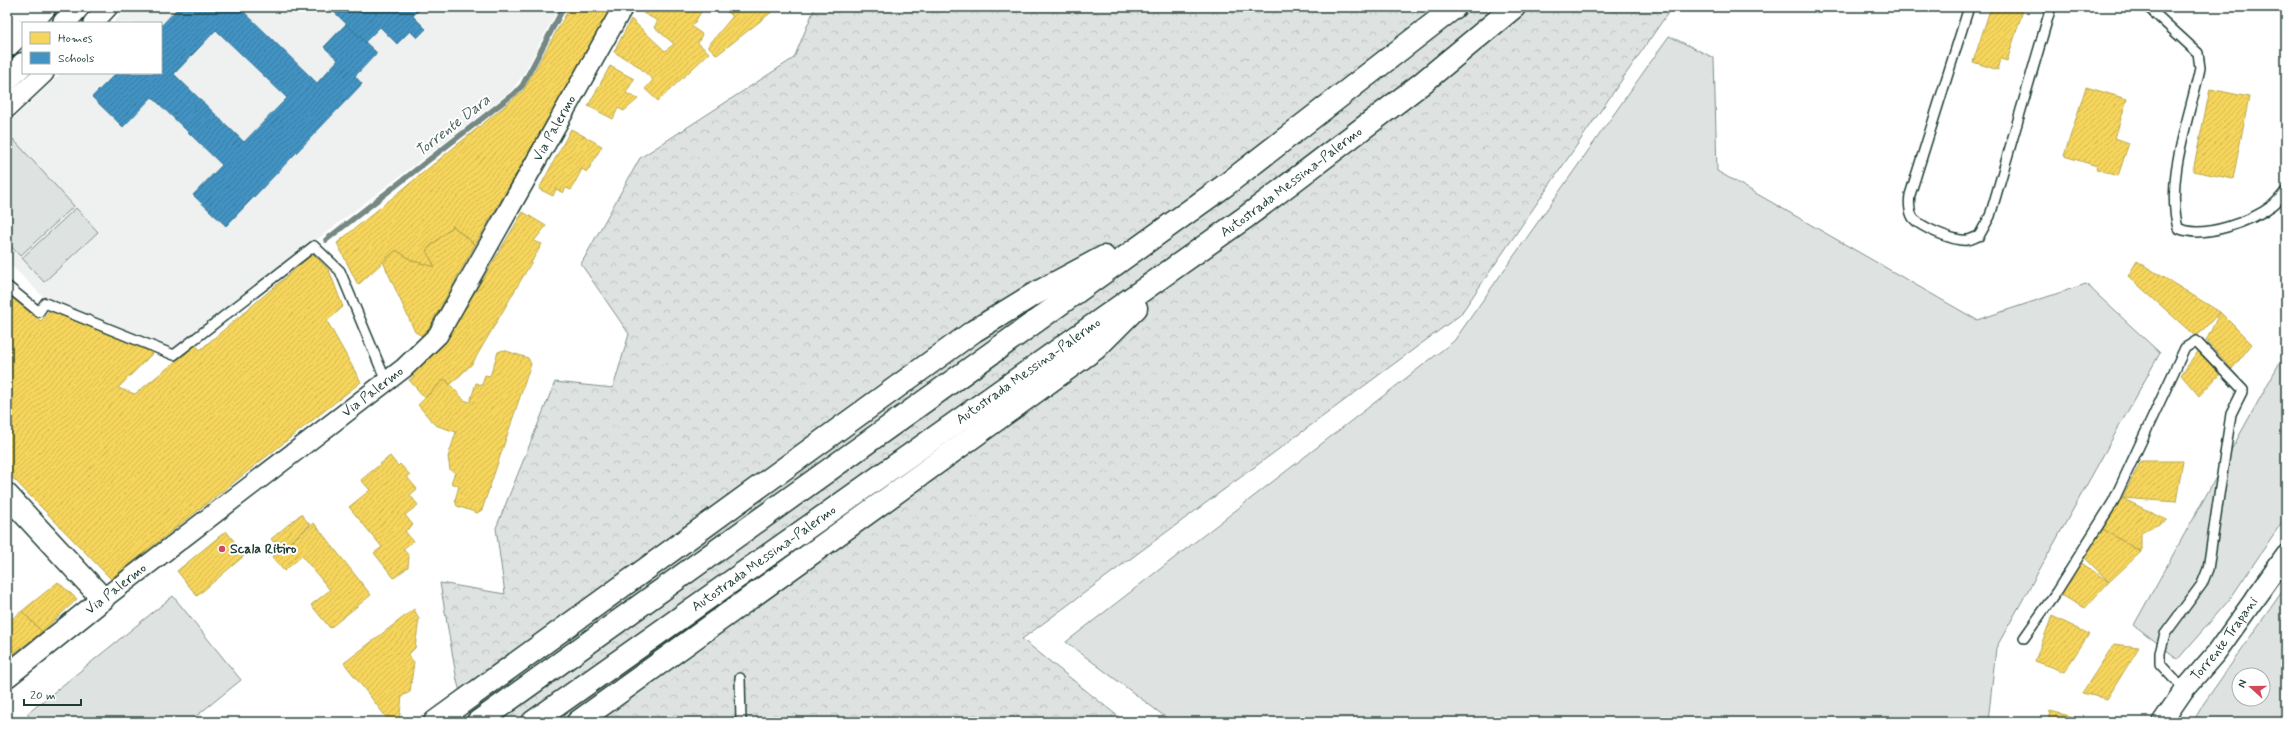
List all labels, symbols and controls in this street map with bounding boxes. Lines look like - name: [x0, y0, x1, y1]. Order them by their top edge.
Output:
- legend: [22, 22, 162, 74]
- text: Homes: [58, 31, 93, 47]
- text: Schools: [58, 51, 94, 67]
- water label: Torrente Dara: [412, 90, 495, 161]
- street label: Via Palermo: [529, 92, 581, 165]
- street label: Autostrada Messina-Palermo: [1217, 123, 1366, 241]
- street label: Autostrada Messina-Palermo: [952, 314, 1104, 429]
- street label: Via Palermo: [338, 362, 408, 421]
- street label: Autostrada Messina-Palermo: [688, 501, 840, 616]
- place label: Scala Ritiro: [230, 540, 296, 558]
- marker: Scala Ritiro: [217, 544, 227, 554]
- street label: Via Palermo: [82, 559, 151, 619]
- street label: Torrente Trapani: [2187, 593, 2262, 685]
- north arrow: [2231, 667, 2271, 707]
- text: N: [2235, 678, 2250, 690]
- scale bar: [24, 681, 81, 707]
- text: 20 m: [30, 688, 56, 704]

